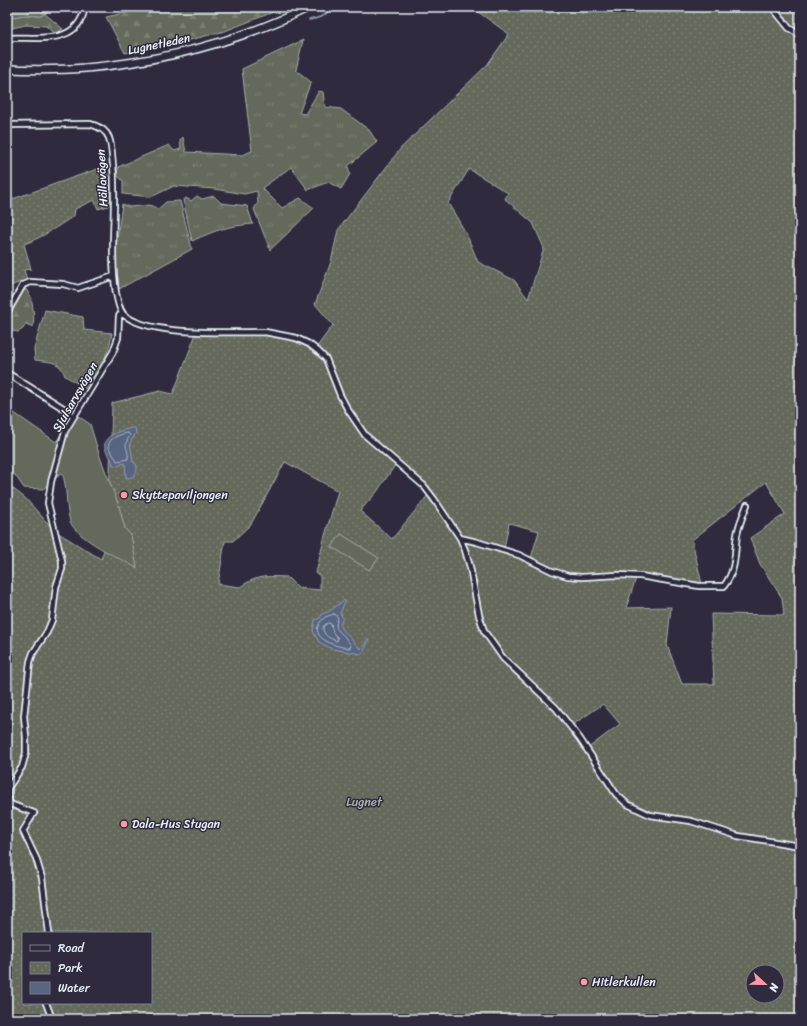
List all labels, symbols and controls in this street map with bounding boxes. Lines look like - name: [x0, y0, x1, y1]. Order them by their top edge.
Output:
- street label: Lugnetleden: [126, 27, 193, 61]
- street label: Hällavägen: [89, 148, 114, 207]
- street label: Sjulsarvsvägen: [46, 357, 104, 436]
- place label: Skyttepaviljongen: [132, 484, 228, 506]
- marker: Skyttepaviljongen: [119, 490, 129, 500]
- park label: Lugnet: [346, 791, 383, 813]
- place label: Dala-Hus Stugan: [132, 813, 221, 835]
- marker: Dala-Hus Stugan: [119, 819, 129, 829]
- legend: [22, 932, 152, 1004]
- text: Road: [58, 937, 85, 959]
- text: Park: [58, 957, 83, 979]
- north arrow: [745, 964, 785, 1004]
- place label: Hitlerkullen: [592, 971, 656, 993]
- text: Water: [58, 977, 91, 999]
- marker: Hitlerkullen: [579, 977, 589, 987]
- text: N: [763, 980, 784, 995]

